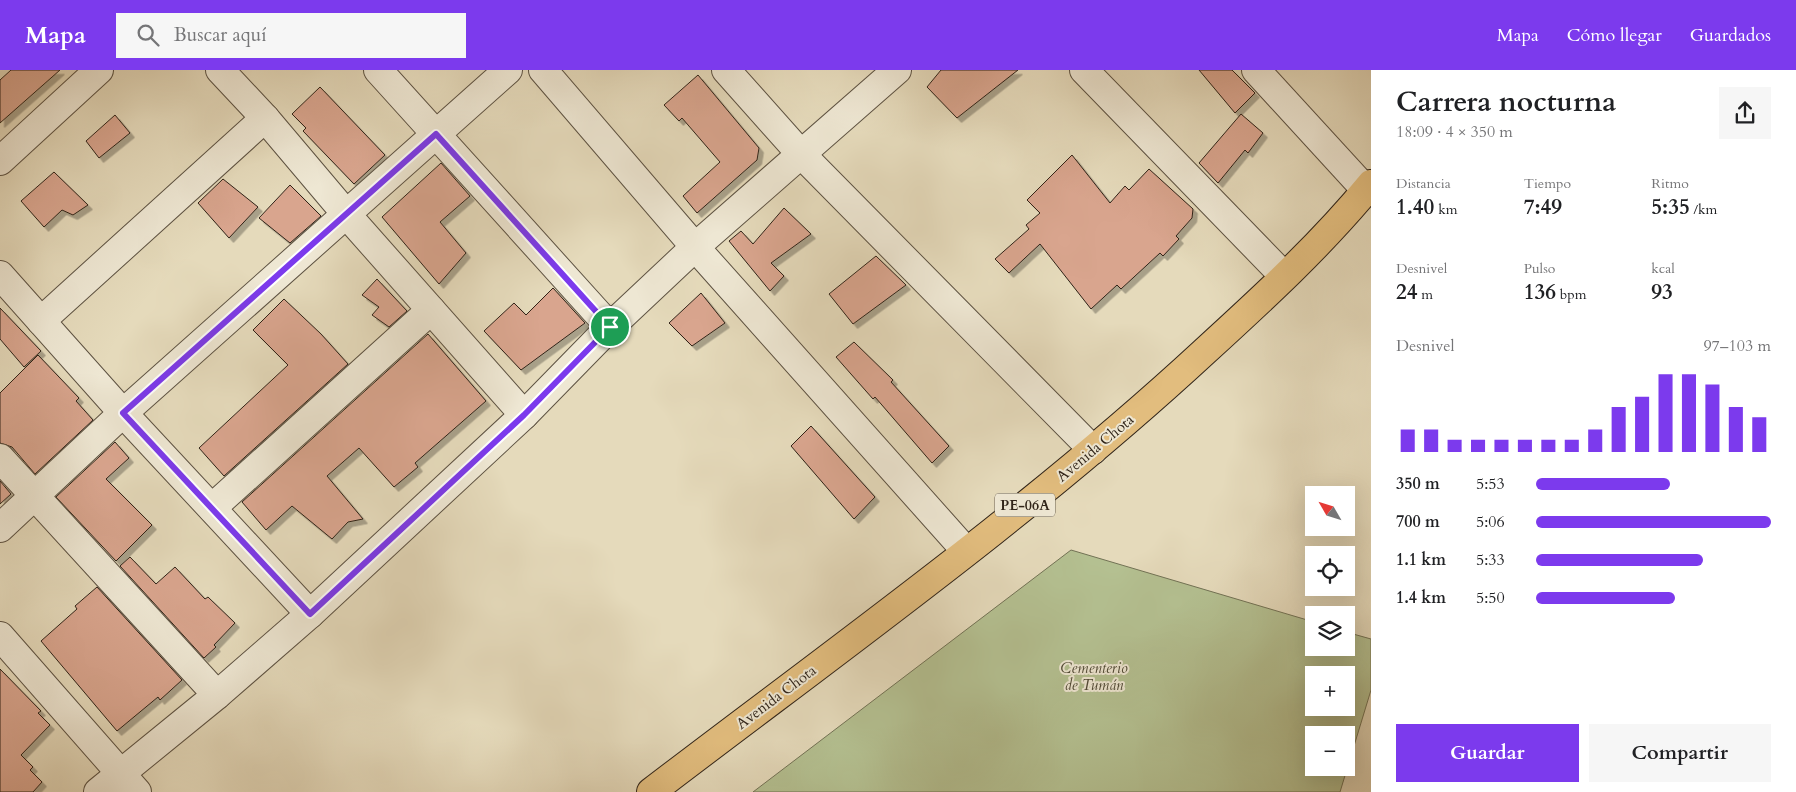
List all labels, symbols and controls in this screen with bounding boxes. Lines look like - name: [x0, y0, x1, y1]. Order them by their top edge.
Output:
- search box: [116, 13, 466, 58]
- text: Mapa: [25, 19, 86, 52]
- icon: search: [134, 21, 162, 49]
- text: Buscar aquí: [174, 22, 267, 48]
- text: Mapa: [1497, 23, 1539, 48]
- text: Cómo llegar: [1567, 23, 1662, 48]
- text: Guardados: [1690, 23, 1771, 48]
- text: Carrera nocturna: [1396, 83, 1616, 121]
- button: share: [1719, 87, 1771, 139]
- text: 18:09 · 4 × 350 m: [1396, 121, 1513, 143]
- text: Distancia: [1396, 174, 1451, 193]
- text: Tiempo: [1524, 174, 1571, 193]
- text: Ritmo: [1651, 174, 1689, 193]
- text: 1.40: [1396, 193, 1434, 222]
- text: 7:49: [1524, 193, 1562, 222]
- text: 5:35: [1651, 193, 1690, 222]
- text: km: [1434, 200, 1457, 219]
- text: /km: [1690, 200, 1717, 219]
- text: Desnivel: [1396, 259, 1447, 278]
- text: Pulso: [1524, 259, 1555, 278]
- text: kcal: [1651, 259, 1675, 278]
- text: 24: [1396, 278, 1418, 307]
- text: 136: [1524, 278, 1556, 307]
- text: 93: [1651, 278, 1673, 307]
- text: m: [1418, 285, 1433, 304]
- text: bpm: [1556, 285, 1587, 304]
- pin: [589, 306, 631, 348]
- icon: arrive: [596, 313, 624, 341]
- text: Desnivel: [1396, 335, 1455, 357]
- text: 97–103 m: [1703, 335, 1771, 357]
- street label: Avenida Chota: [1052, 409, 1138, 486]
- text: 350 m: [1396, 473, 1440, 495]
- text: 5:53: [1476, 473, 1505, 495]
- north arrow: [1305, 486, 1355, 536]
- map controls: [1305, 486, 1355, 776]
- road number: PE-06A: [995, 494, 1055, 516]
- text: 700 m: [1396, 511, 1440, 533]
- text: 5:06: [1476, 511, 1505, 533]
- button: locate: [1305, 546, 1355, 596]
- text: 1.1 km: [1396, 549, 1446, 571]
- text: 5:33: [1476, 549, 1505, 571]
- text: 1.4 km: [1396, 587, 1446, 609]
- text: 5:50: [1476, 587, 1505, 609]
- button: layers: [1305, 606, 1355, 656]
- park label: Cementerio de Tumán: [1060, 658, 1128, 695]
- street label: Avenida Chota: [732, 660, 821, 734]
- button: +: [1305, 666, 1355, 716]
- button: Guardar: [1396, 724, 1579, 782]
- button: Compartir: [1589, 724, 1771, 782]
- button: −: [1305, 726, 1355, 776]

